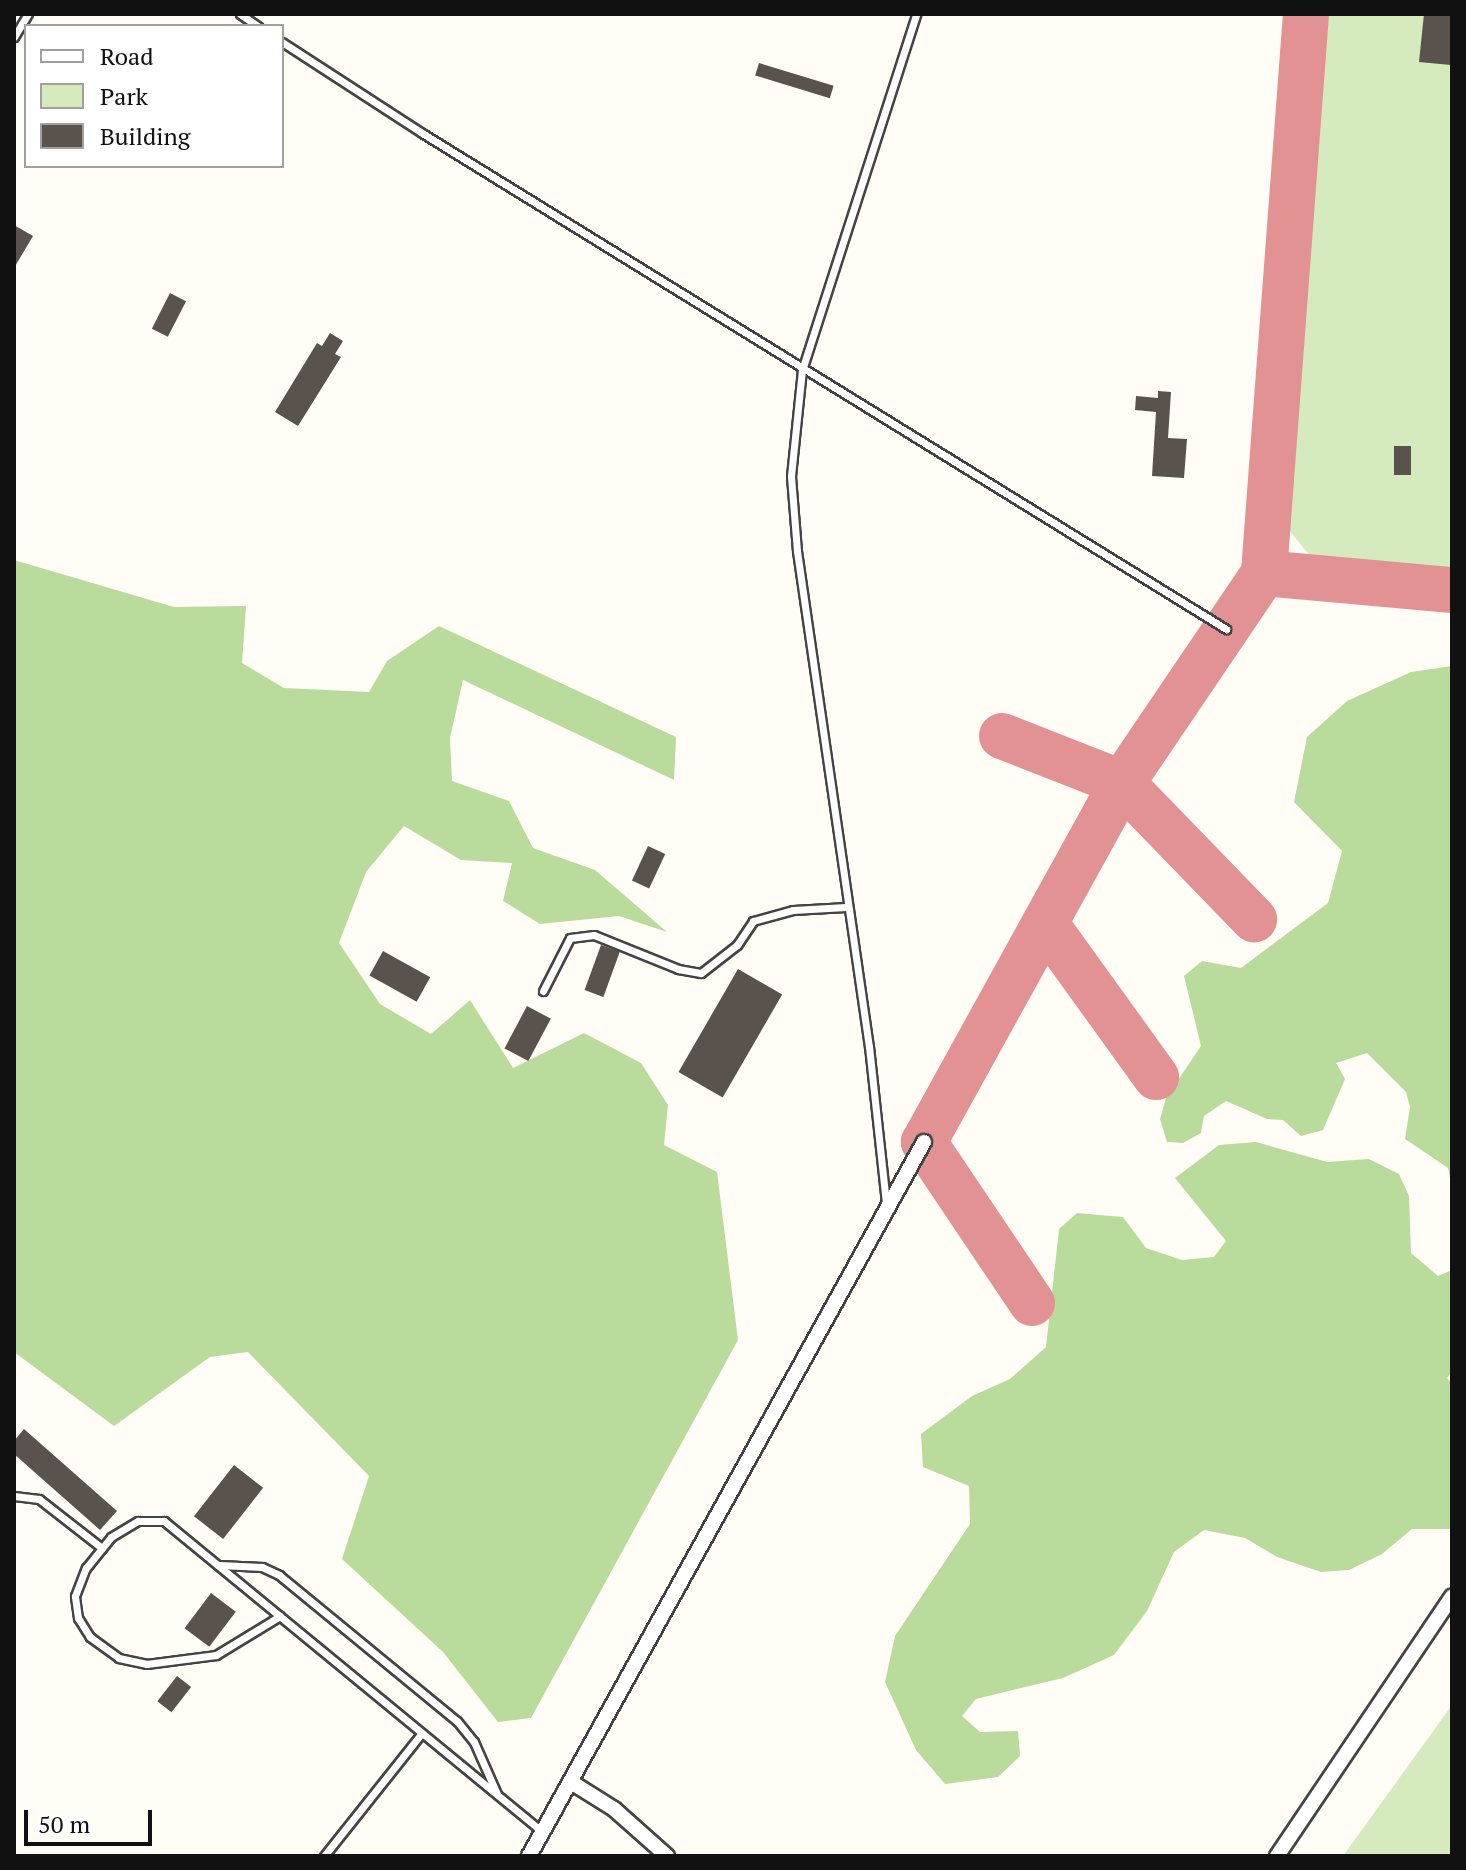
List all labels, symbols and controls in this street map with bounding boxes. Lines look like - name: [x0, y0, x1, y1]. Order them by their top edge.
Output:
- legend: [24, 24, 284, 168]
- text: Road: [100, 40, 154, 72]
- text: Park: [100, 80, 148, 112]
- text: Building: [100, 120, 190, 152]
- scale bar: [28, 1794, 156, 1844]
- text: 50 m: [38, 1808, 90, 1840]

